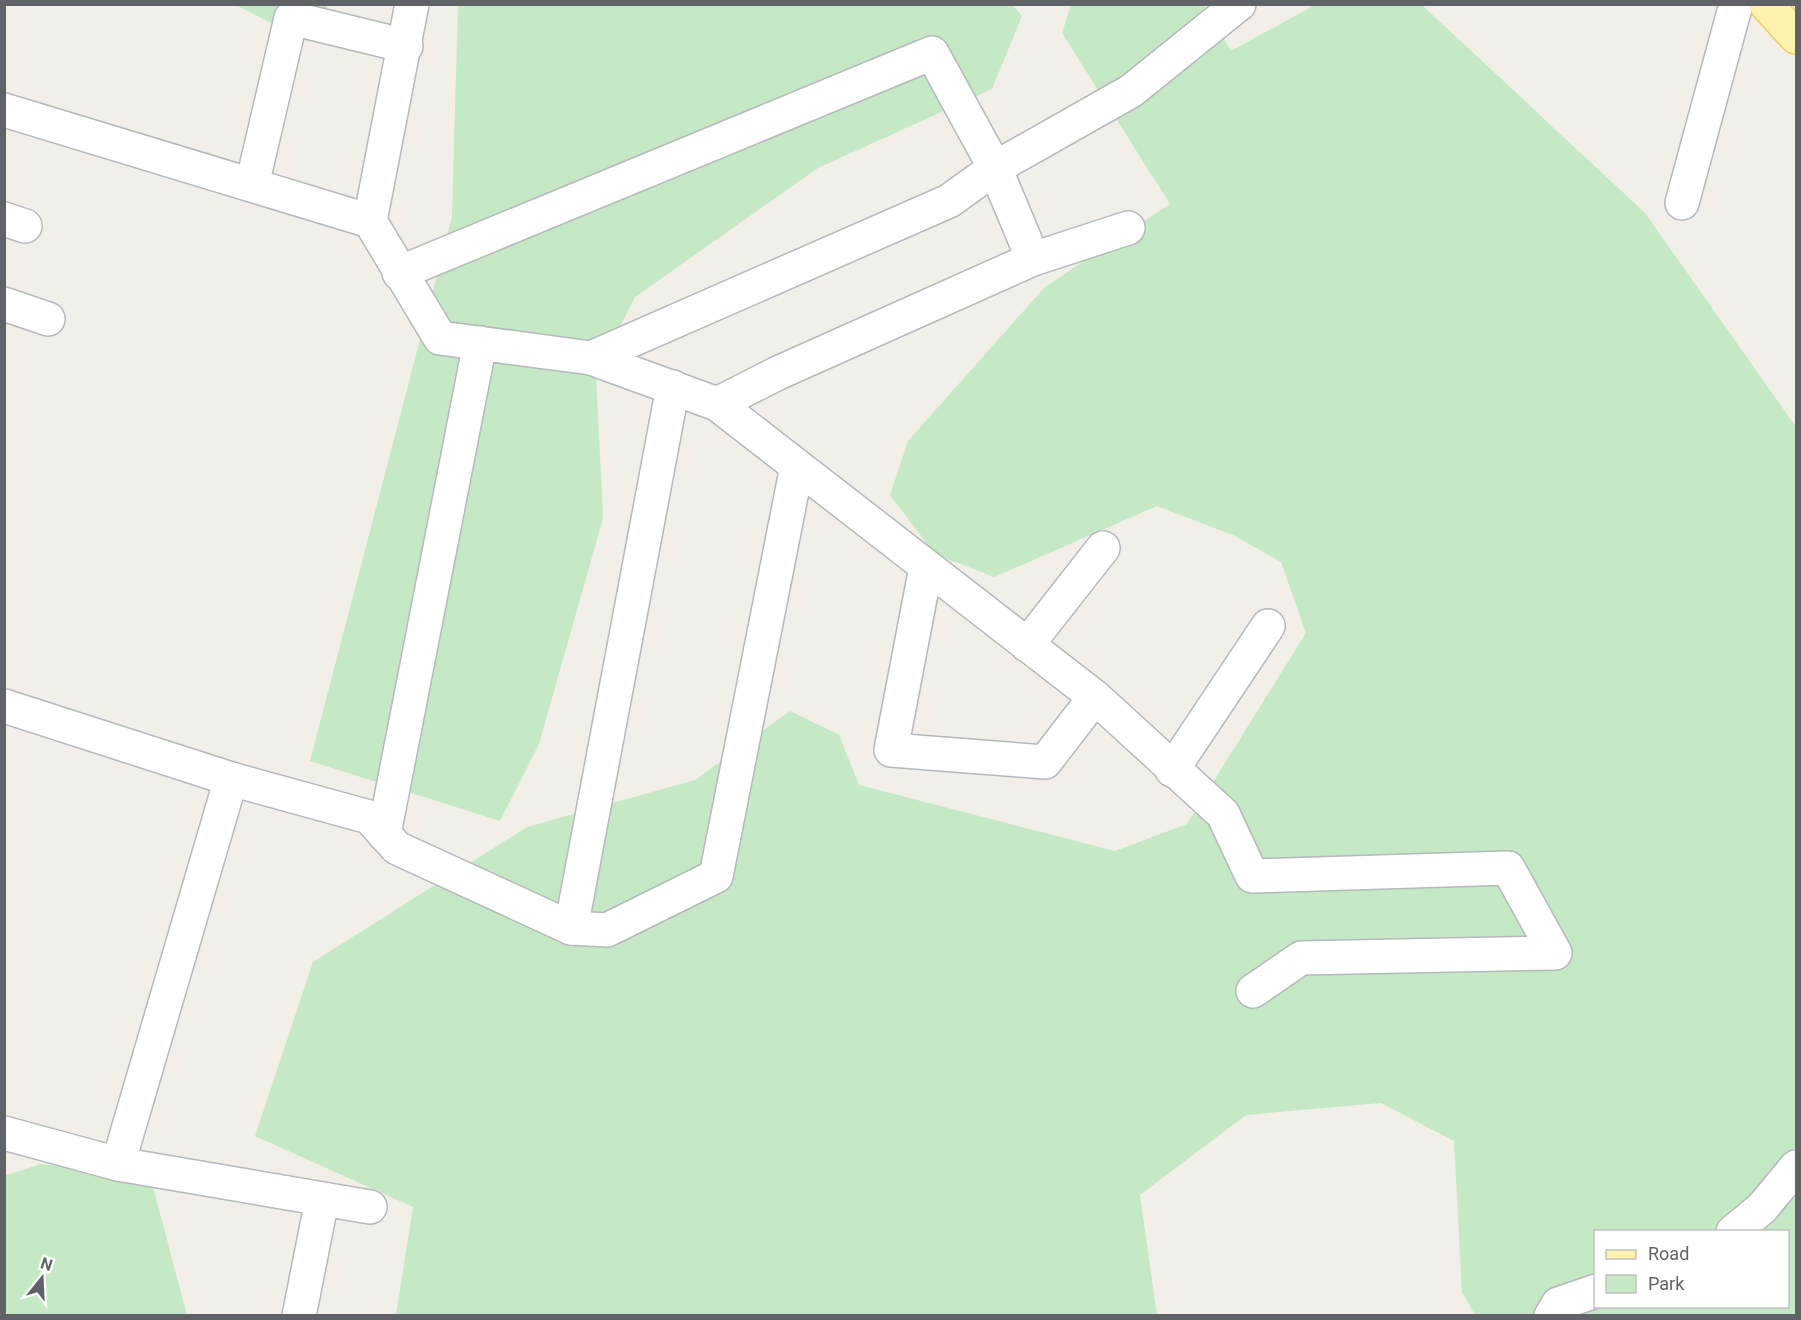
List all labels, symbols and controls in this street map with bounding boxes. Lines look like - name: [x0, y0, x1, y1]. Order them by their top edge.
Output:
- legend: [1594, 1230, 1789, 1308]
- text: Road: [1648, 1243, 1689, 1264]
- north arrow: [12, 1248, 72, 1308]
- text: N: [38, 1253, 55, 1275]
- text: Park: [1648, 1273, 1685, 1294]

